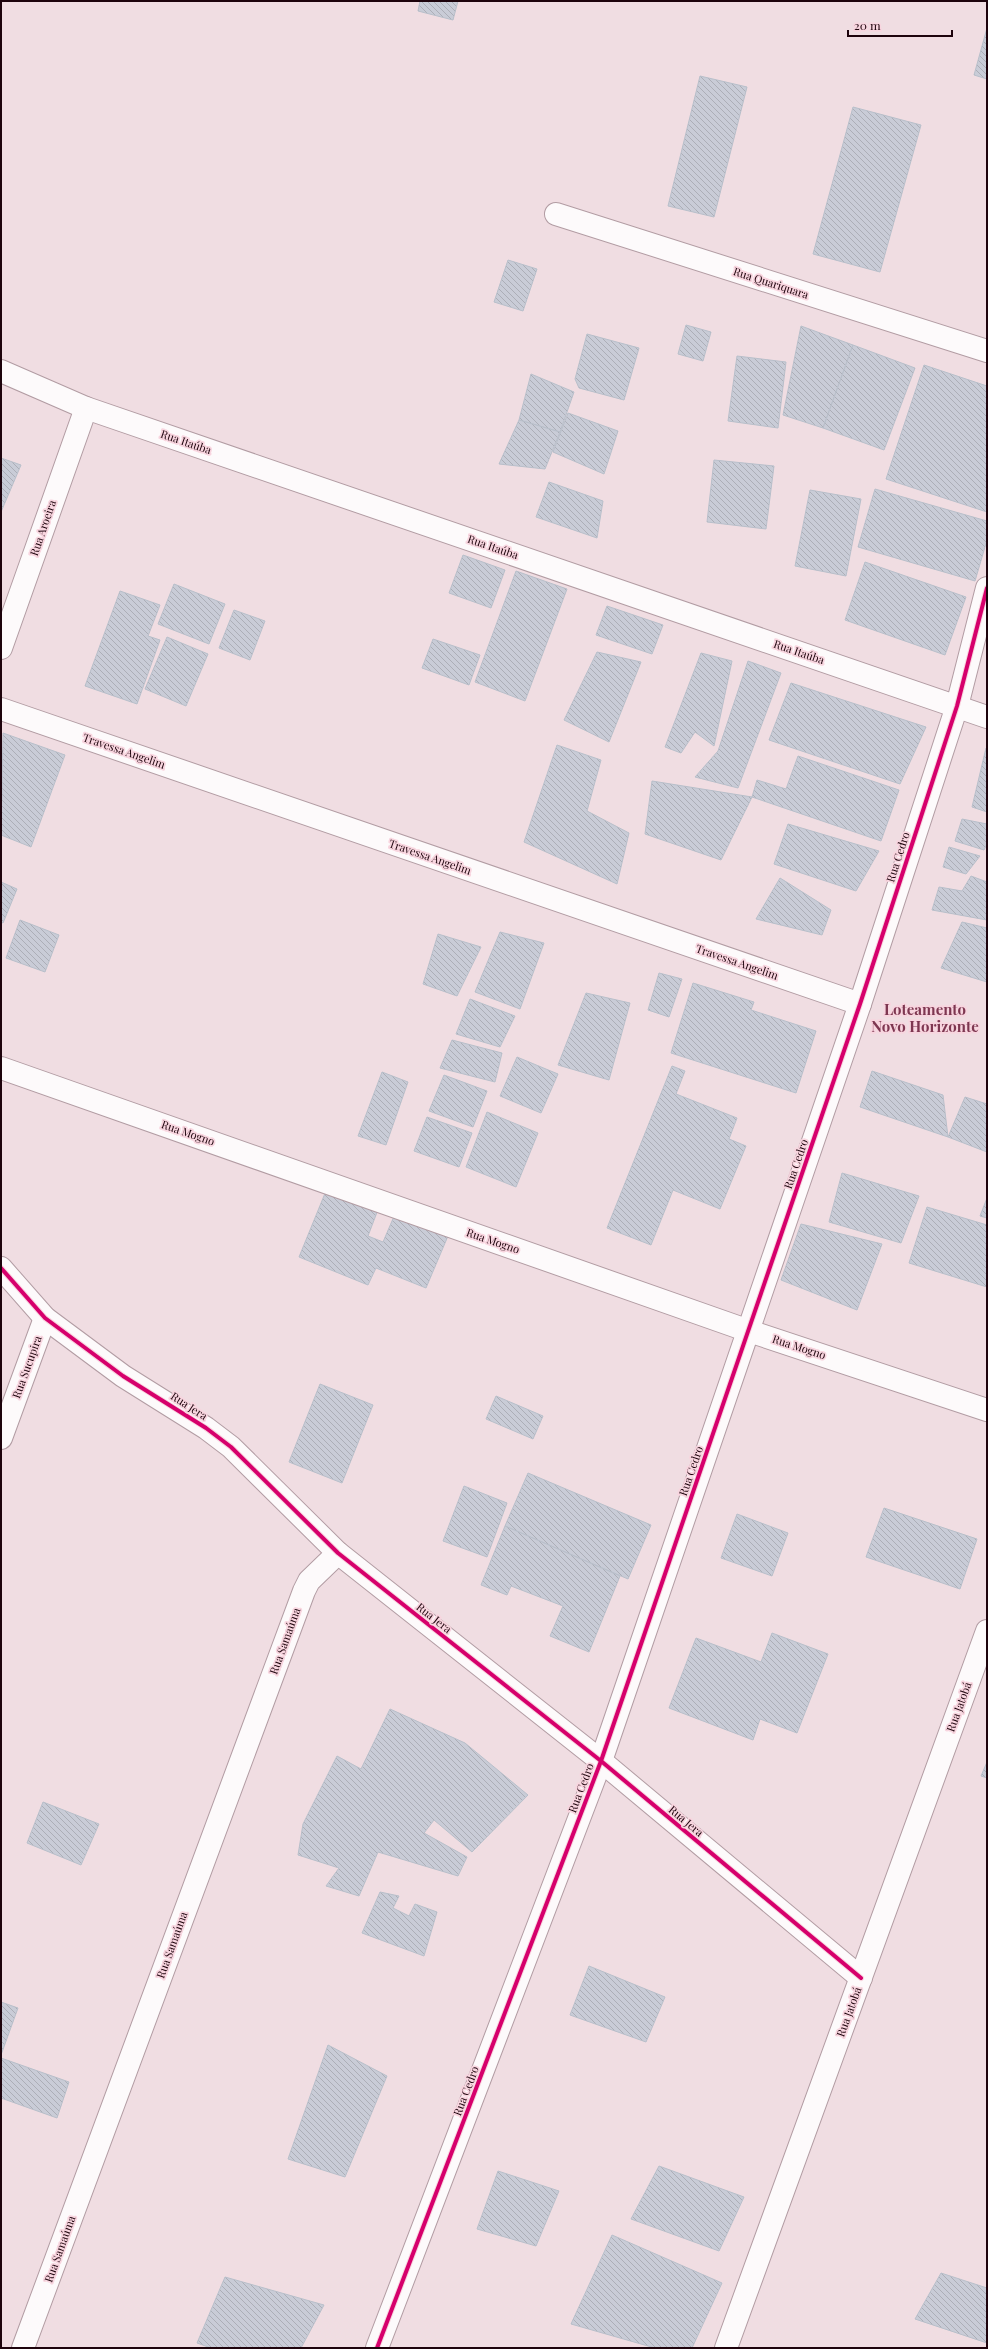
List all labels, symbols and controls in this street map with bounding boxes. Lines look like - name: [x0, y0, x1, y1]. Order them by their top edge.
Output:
- scale bar: [848, 12, 952, 38]
- text: 20 m: [854, 17, 881, 33]
- street label: Rua Quariquara: [732, 263, 811, 302]
- street label: Rua Itaúba: [159, 426, 214, 457]
- street label: Rua Aroeira: [26, 497, 59, 558]
- street label: Rua Itaúba: [466, 531, 521, 562]
- street label: Rua Itaúba: [772, 636, 827, 667]
- street label: Travessa Angelim: [81, 729, 168, 772]
- street label: Rua Cedro: [882, 830, 913, 884]
- street label: Travessa Angelim: [387, 835, 474, 878]
- street label: Travessa Angelim: [694, 940, 781, 983]
- district label: Loteamento Novo Horizonte: [871, 999, 979, 1036]
- street label: Rua Mogno: [160, 1116, 217, 1149]
- street label: Rua Cedro: [780, 1137, 811, 1191]
- street label: Rua Mogno: [465, 1224, 522, 1257]
- street label: Rua Mogno: [770, 1331, 828, 1362]
- street label: Rua Sucupira: [8, 1333, 45, 1400]
- street label: Rua Jera: [168, 1388, 211, 1423]
- street label: Rua Cedro: [675, 1444, 706, 1498]
- street label: Rua Jera: [414, 1599, 455, 1636]
- street label: Rua Samaúma: [266, 1605, 304, 1676]
- street label: Rua Jatobá: [943, 1679, 975, 1734]
- street label: Rua Cedro: [564, 1761, 597, 1815]
- street label: Rua Jera: [666, 1802, 707, 1840]
- street label: Rua Samaúma: [153, 1909, 191, 1980]
- street label: Rua Jatobá: [833, 1984, 865, 2039]
- street label: Rua Cedro: [449, 2064, 482, 2118]
- street label: Rua Samaúma: [41, 2213, 79, 2284]

